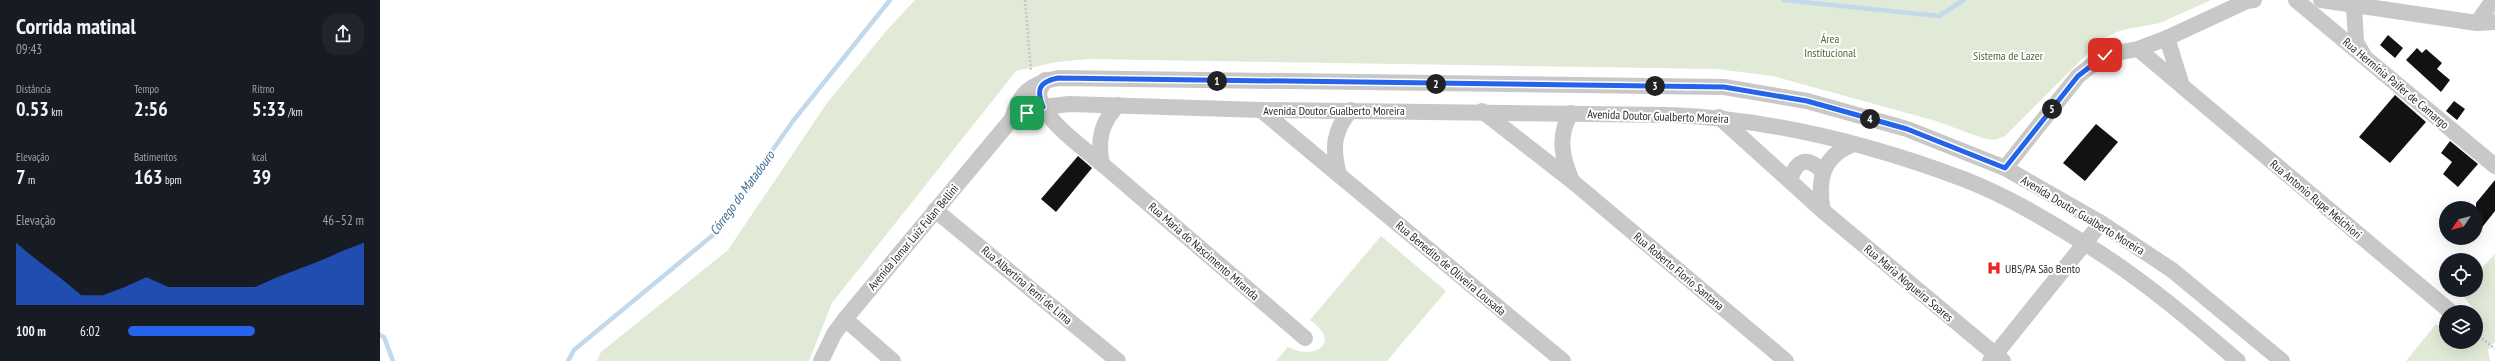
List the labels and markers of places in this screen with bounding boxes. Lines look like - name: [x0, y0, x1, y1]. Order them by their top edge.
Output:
- pin: [2088, 38, 2122, 72]
- pin: 1: [1207, 71, 1227, 91]
- pin: 2: [1426, 74, 1446, 94]
- pin: 3: [1645, 76, 1665, 96]
- pin: [1010, 96, 1044, 130]
- pin: 5: [2042, 99, 2062, 119]
- pin: 4: [1860, 109, 1880, 129]
- hospital icon: UBS/PA São Bento: [1986, 260, 2002, 276]
- place label: UBS/PA São Bento: [2005, 261, 2080, 276]

